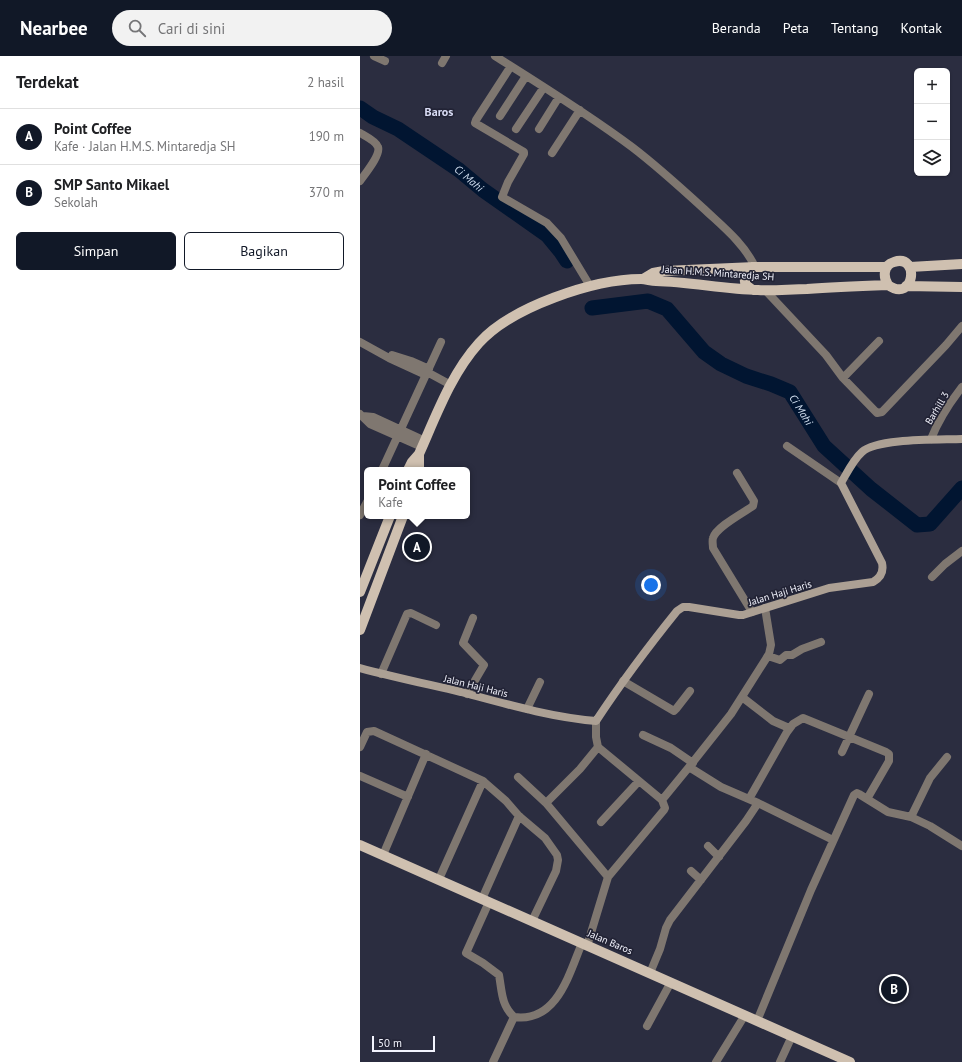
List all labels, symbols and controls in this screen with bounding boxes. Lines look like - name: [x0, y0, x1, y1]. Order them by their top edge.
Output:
- search box: [112, 10, 392, 46]
- text: Nearbee: [20, 16, 88, 40]
- icon: search: [126, 17, 148, 39]
- text: Cari di sini: [158, 19, 225, 38]
- text: Beranda: [712, 19, 761, 37]
- text: Peta: [783, 19, 809, 37]
- text: Tentang: [831, 19, 879, 37]
- text: Kontak: [901, 19, 942, 37]
- map controls: [914, 68, 950, 176]
- button: +: [914, 68, 950, 104]
- text: Terdekat: [16, 71, 79, 93]
- text: 2 hasil: [307, 74, 344, 91]
- district label: Baros: [425, 104, 453, 119]
- button: −: [914, 104, 950, 140]
- text: Point Coffee: [54, 119, 132, 138]
- text: A: [25, 128, 33, 145]
- text: 190 m: [309, 128, 344, 145]
- text: Kafe · Jalan H.M.S. Mintaredja SH: [54, 138, 236, 155]
- button: layers: [914, 140, 950, 176]
- water label: Ci Mahi: [452, 162, 487, 195]
- text: SMP Santo Mikael: [54, 175, 169, 194]
- text: B: [25, 184, 33, 201]
- text: 370 m: [309, 184, 344, 201]
- text: Sekolah: [54, 194, 98, 211]
- button: Simpan: [16, 232, 176, 270]
- button: Bagikan: [184, 232, 344, 270]
- street label: Jalan H.M.S. Mintaredja SH: [660, 263, 775, 283]
- street label: Barhill 3: [922, 389, 952, 427]
- water label: Ci Mahi: [786, 392, 817, 429]
- popup: [364, 467, 470, 519]
- text: Point Coffee: [378, 475, 456, 494]
- text: Kafe: [378, 494, 403, 511]
- pin: A: [404, 532, 430, 562]
- your location: [641, 575, 661, 595]
- street label: Jalan Haji Haris: [746, 577, 813, 609]
- street label: Jalan Haji Haris: [442, 672, 509, 700]
- street label: Jalan Baros: [585, 926, 634, 957]
- pin: B: [881, 974, 907, 1004]
- scale bar: [372, 1034, 435, 1053]
- text: 50 m: [378, 1036, 402, 1050]

